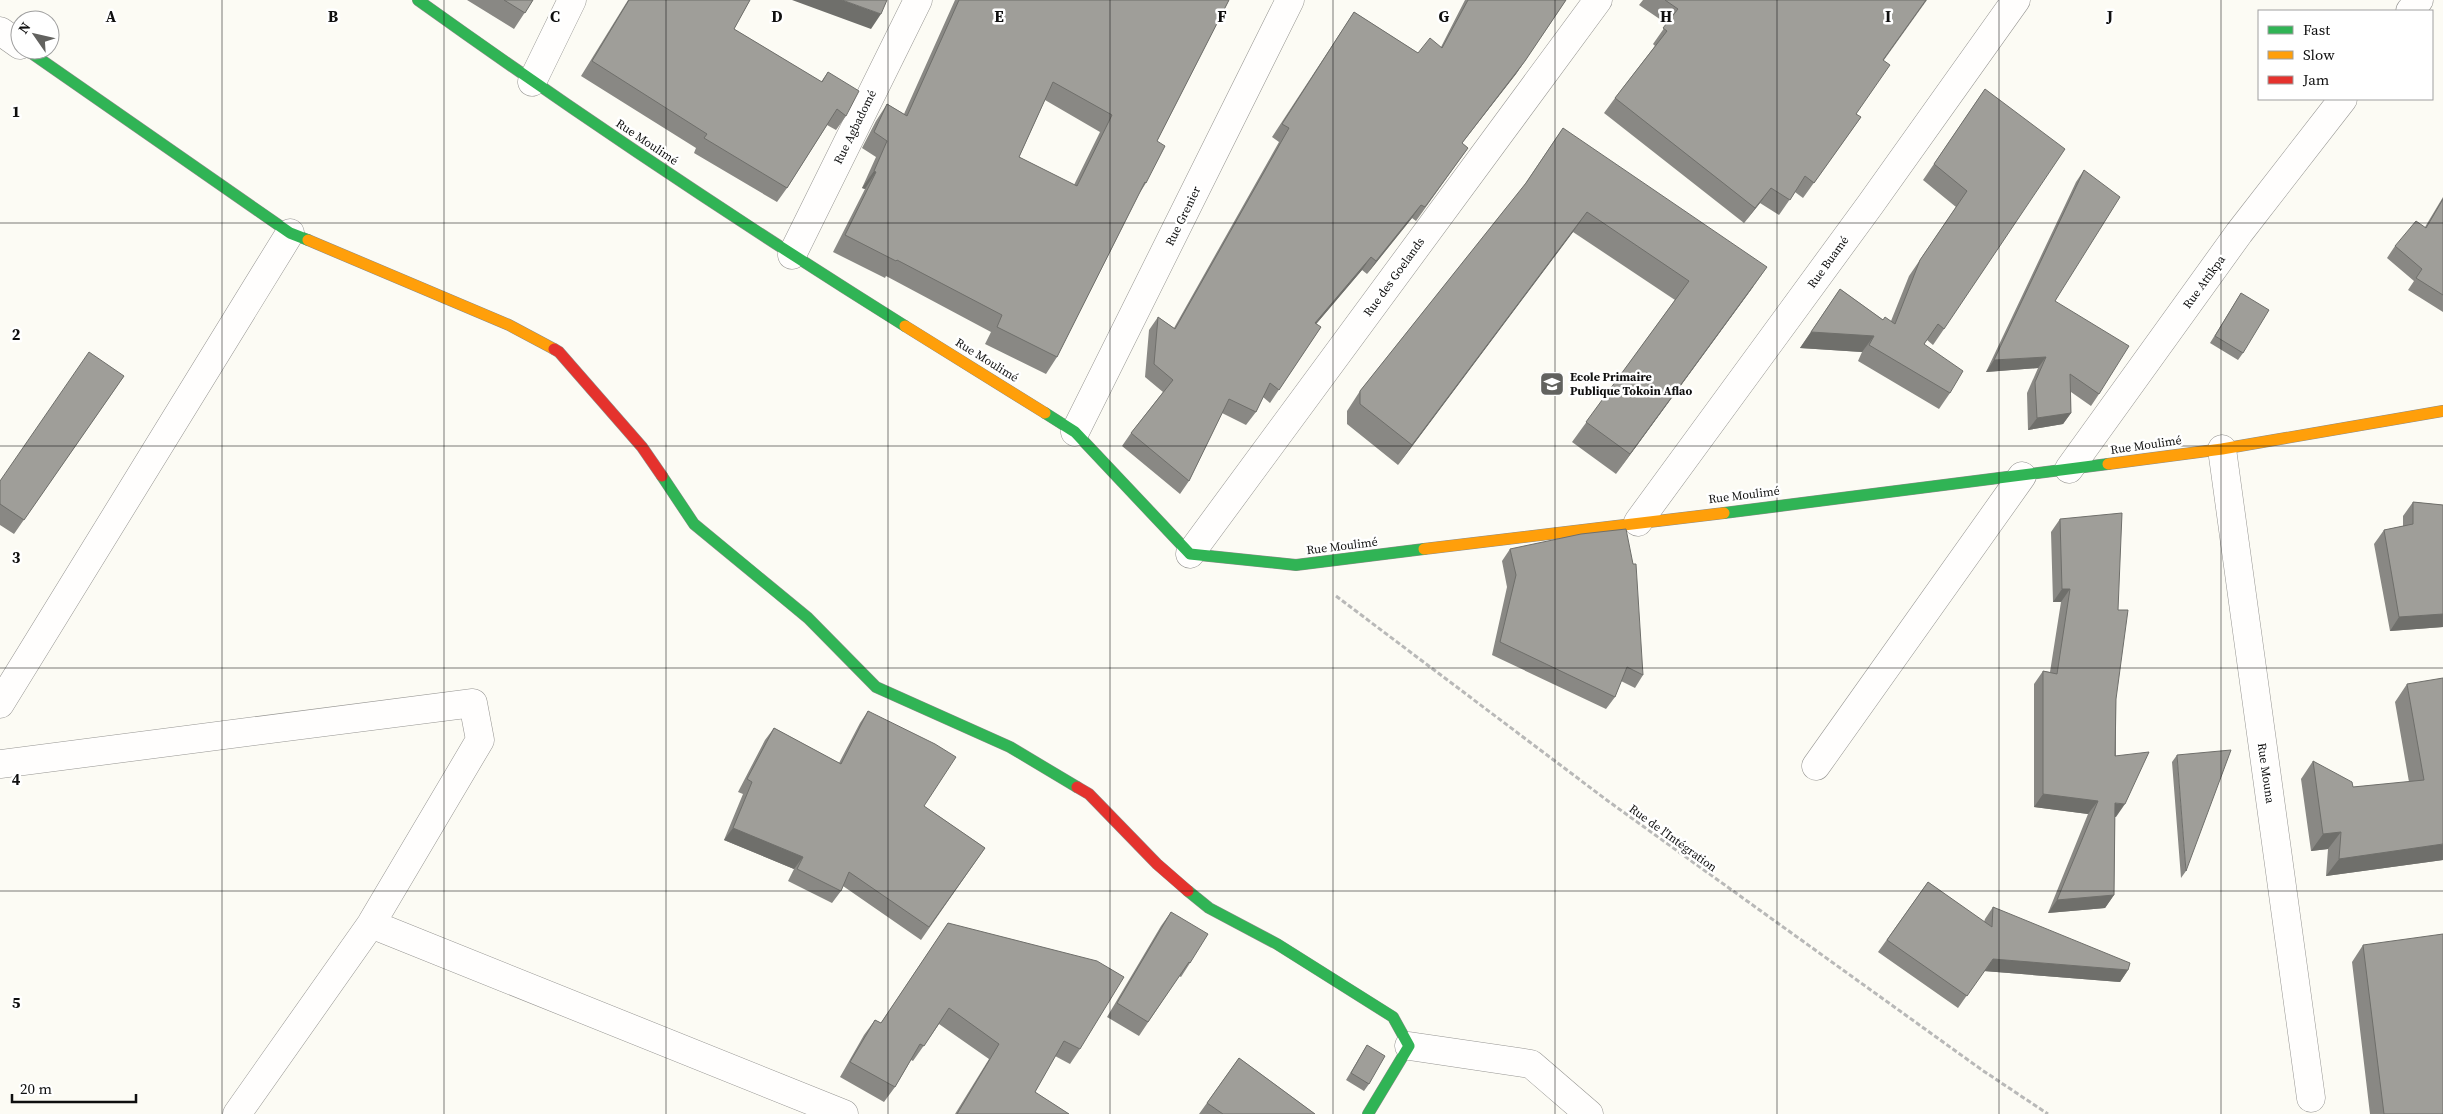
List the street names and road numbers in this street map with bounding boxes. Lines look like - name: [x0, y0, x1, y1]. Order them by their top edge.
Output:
- street label: Rue Agbadomé: [830, 87, 880, 167]
- street label: Rue Moulimé: [613, 115, 681, 169]
- street label: Rue Grenier: [1162, 183, 1204, 249]
- street label: Rue Buamé: [1804, 233, 1852, 291]
- street label: Rue des Goelands: [1360, 234, 1428, 320]
- street label: Rue Attikpa: [2179, 251, 2229, 312]
- street label: Rue Moulimé: [952, 334, 1022, 386]
- street label: Rue Moulimé: [2109, 432, 2183, 458]
- street label: Rue Moulimé: [1707, 483, 1781, 507]
- street label: Rue Moulimé: [1305, 534, 1379, 558]
- street label: Rue Mouna: [2254, 742, 2278, 805]
- street label: Rue de l'Intégration: [1626, 801, 1720, 875]

